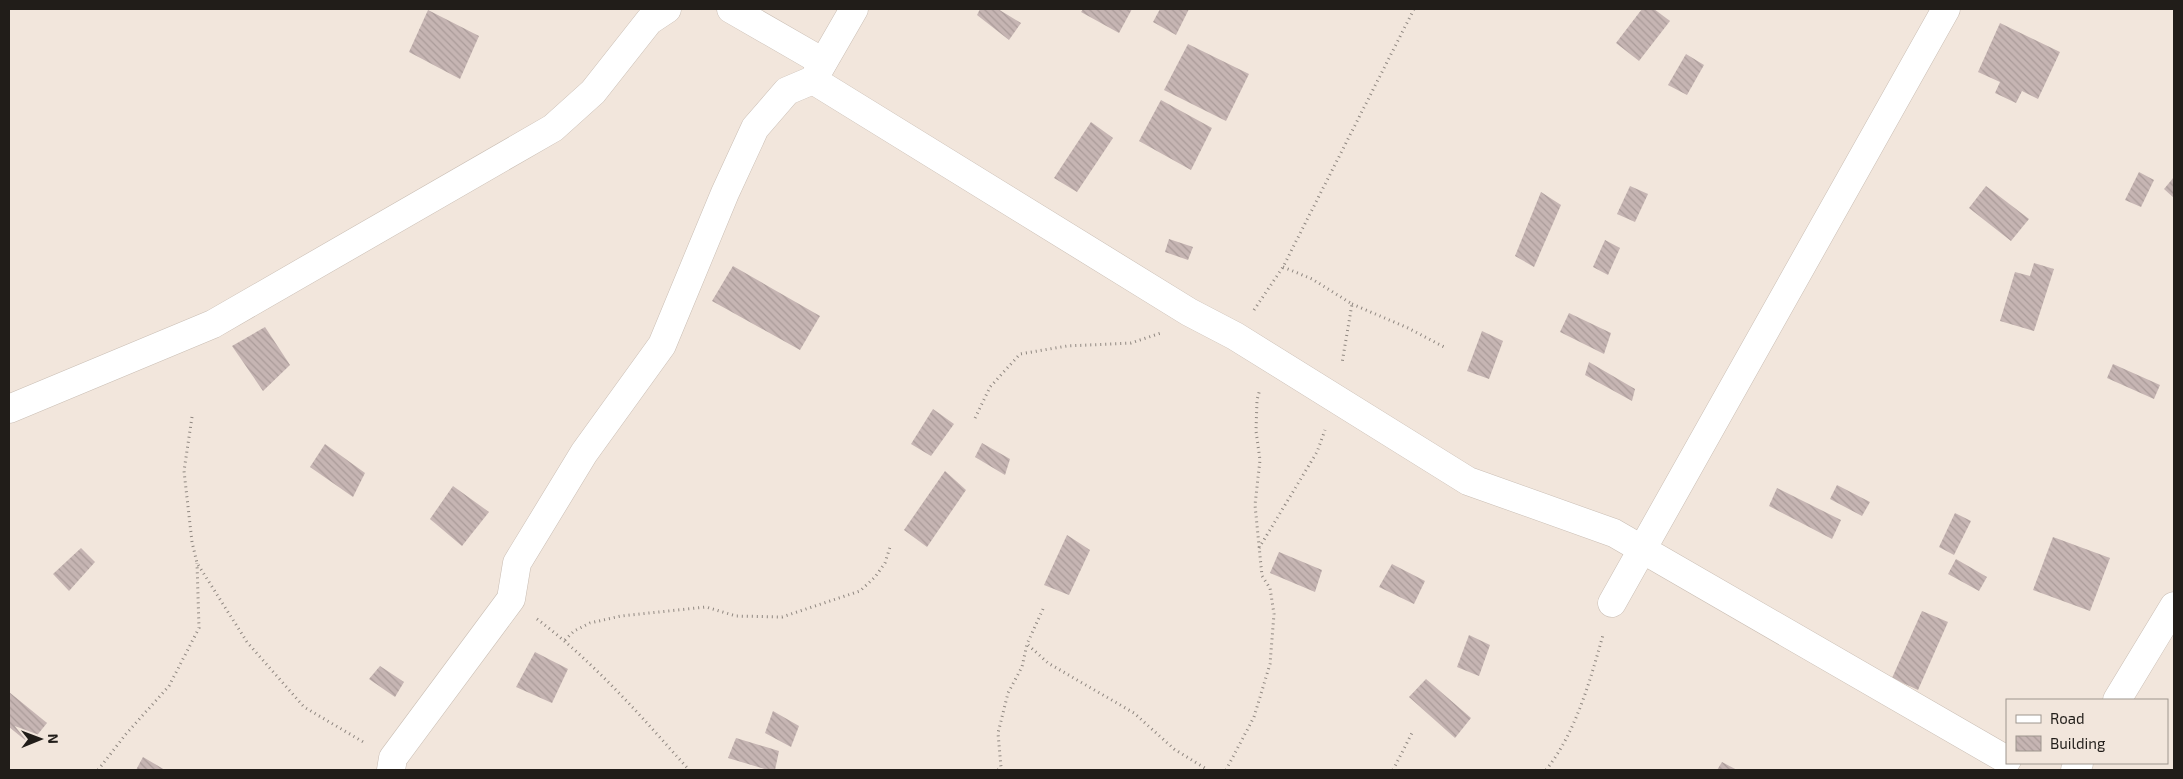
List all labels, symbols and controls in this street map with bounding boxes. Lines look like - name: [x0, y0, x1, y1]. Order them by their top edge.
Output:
- legend: [2006, 699, 2168, 764]
- text: Road: [2050, 709, 2085, 727]
- north arrow: [15, 714, 65, 764]
- text: N: [45, 734, 62, 744]
- text: Building: [2050, 734, 2106, 752]

